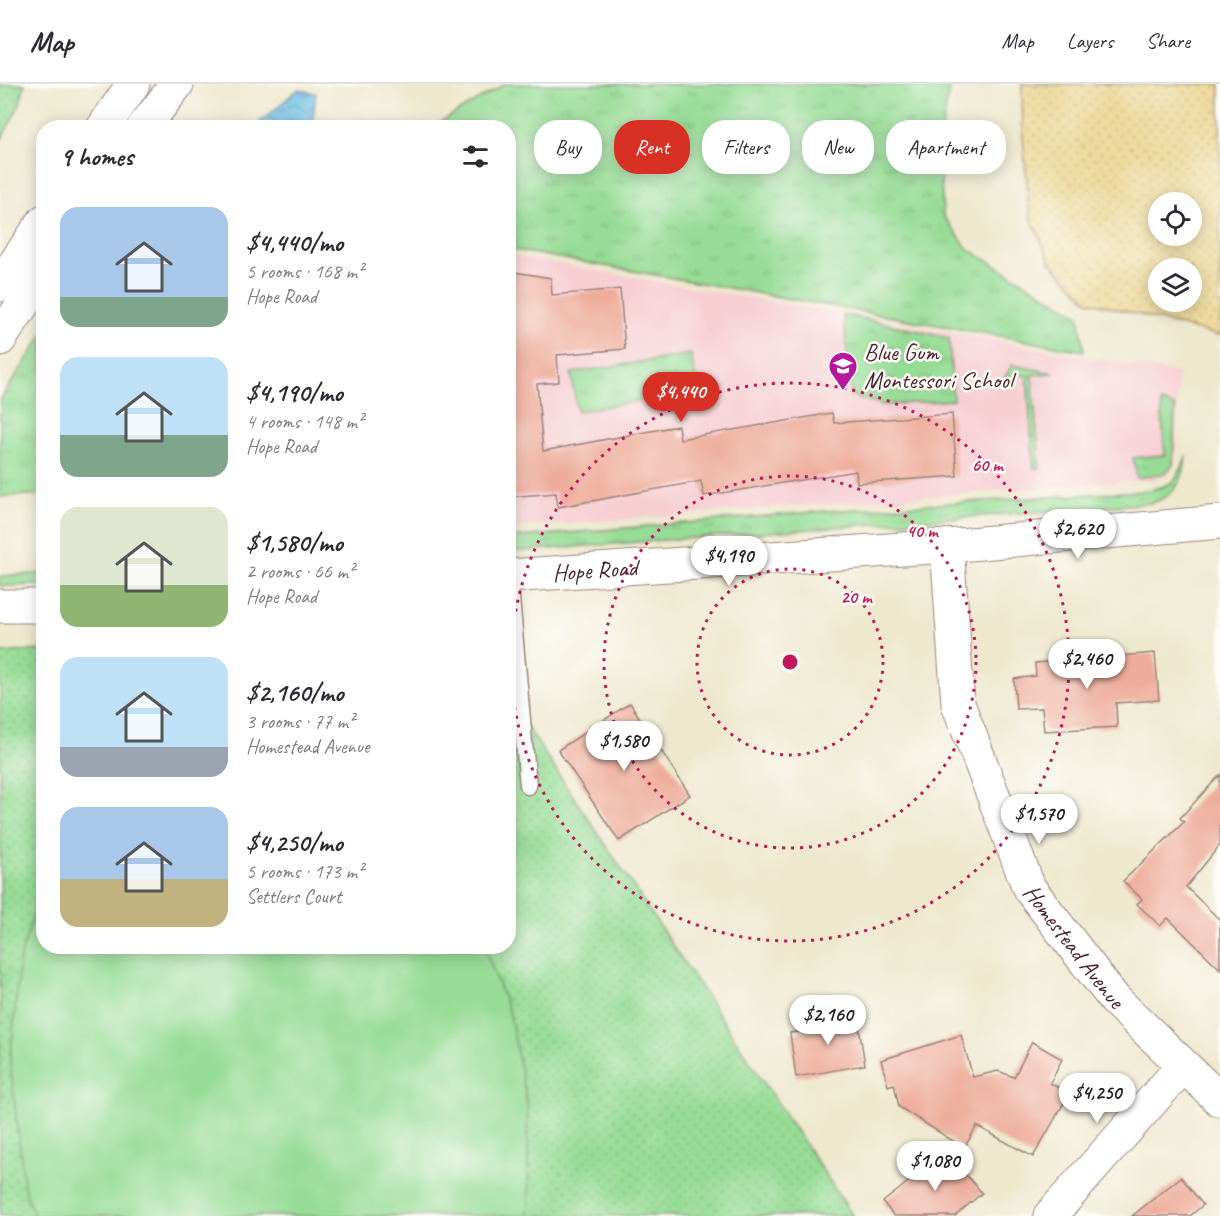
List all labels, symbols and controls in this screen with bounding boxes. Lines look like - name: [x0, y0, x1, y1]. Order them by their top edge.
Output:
- text: Map: [30, 24, 73, 59]
- text: Map: [1001, 28, 1034, 54]
- text: Layers: [1067, 28, 1113, 54]
- text: Share: [1146, 28, 1190, 54]
- chip: Buy: [534, 120, 602, 174]
- chip: Rent: [614, 120, 690, 174]
- chip: Filters: [702, 120, 790, 174]
- chip: New: [802, 120, 874, 174]
- chip: Apartment: [886, 120, 1006, 174]
- text: 9 homes: [60, 140, 133, 173]
- icon: filters: [459, 140, 492, 173]
- map controls: [1148, 192, 1202, 312]
- button: locate: [1148, 192, 1202, 246]
- text: $4,440/mo: [246, 226, 343, 259]
- icon: home: [108, 231, 180, 303]
- button: layers: [1148, 258, 1202, 312]
- text: 5 rooms · 168 m²: [246, 259, 363, 284]
- text: Hope Road: [246, 284, 317, 309]
- place label: Blue Gum Montessori School: [864, 337, 1017, 395]
- school or university icon: Blue Gum Montessori School: [827, 350, 859, 392]
- pin: $4,440: [632, 372, 730, 423]
- text: $4,190/mo: [246, 376, 343, 409]
- text: $4,440: [657, 379, 705, 404]
- icon: home: [108, 381, 180, 453]
- text: 4 rooms · 148 m²: [246, 409, 363, 434]
- text: Hope Road: [246, 434, 317, 459]
- text: 60 m: [971, 454, 1004, 476]
- pin: $2,620: [1029, 509, 1127, 560]
- text: $2,620: [1053, 516, 1103, 541]
- text: 40 m: [907, 520, 939, 542]
- text: $1,580/mo: [246, 526, 343, 559]
- icon: home: [108, 531, 180, 603]
- pin: $4,190: [680, 536, 778, 587]
- text: $4,190: [705, 543, 753, 568]
- street label: Hope Road: [551, 552, 642, 588]
- text: 2 rooms · 66 m²: [246, 559, 354, 584]
- text: Hope Road: [246, 584, 317, 609]
- text: 20 m: [841, 586, 873, 608]
- pin: $2,460: [1038, 639, 1136, 690]
- text: $2,460: [1062, 646, 1112, 671]
- centre of rings: [780, 652, 800, 672]
- text: $2,160/mo: [246, 676, 344, 709]
- icon: home: [108, 681, 180, 753]
- text: 3 rooms · 77 m²: [246, 709, 354, 734]
- pin: $1,580: [575, 721, 673, 772]
- text: $1,580: [600, 728, 648, 753]
- text: Homestead Avenue: [246, 734, 369, 759]
- pin: $1,570: [990, 794, 1088, 845]
- text: $1,570: [1015, 801, 1063, 826]
- text: $4,250/mo: [246, 826, 343, 859]
- icon: home: [108, 831, 180, 903]
- text: 5 rooms · 173 m²: [246, 859, 363, 884]
- street label: Homestead Avenue: [1017, 878, 1132, 1017]
- text: Settlers Court: [246, 884, 342, 909]
- pin: $2,160: [779, 995, 877, 1046]
- text: $2,160: [803, 1002, 853, 1027]
- pin: $4,250: [1048, 1073, 1146, 1124]
- text: $4,250: [1073, 1080, 1121, 1105]
- pin: $1,080: [886, 1141, 984, 1192]
- text: $1,080: [911, 1148, 959, 1173]

